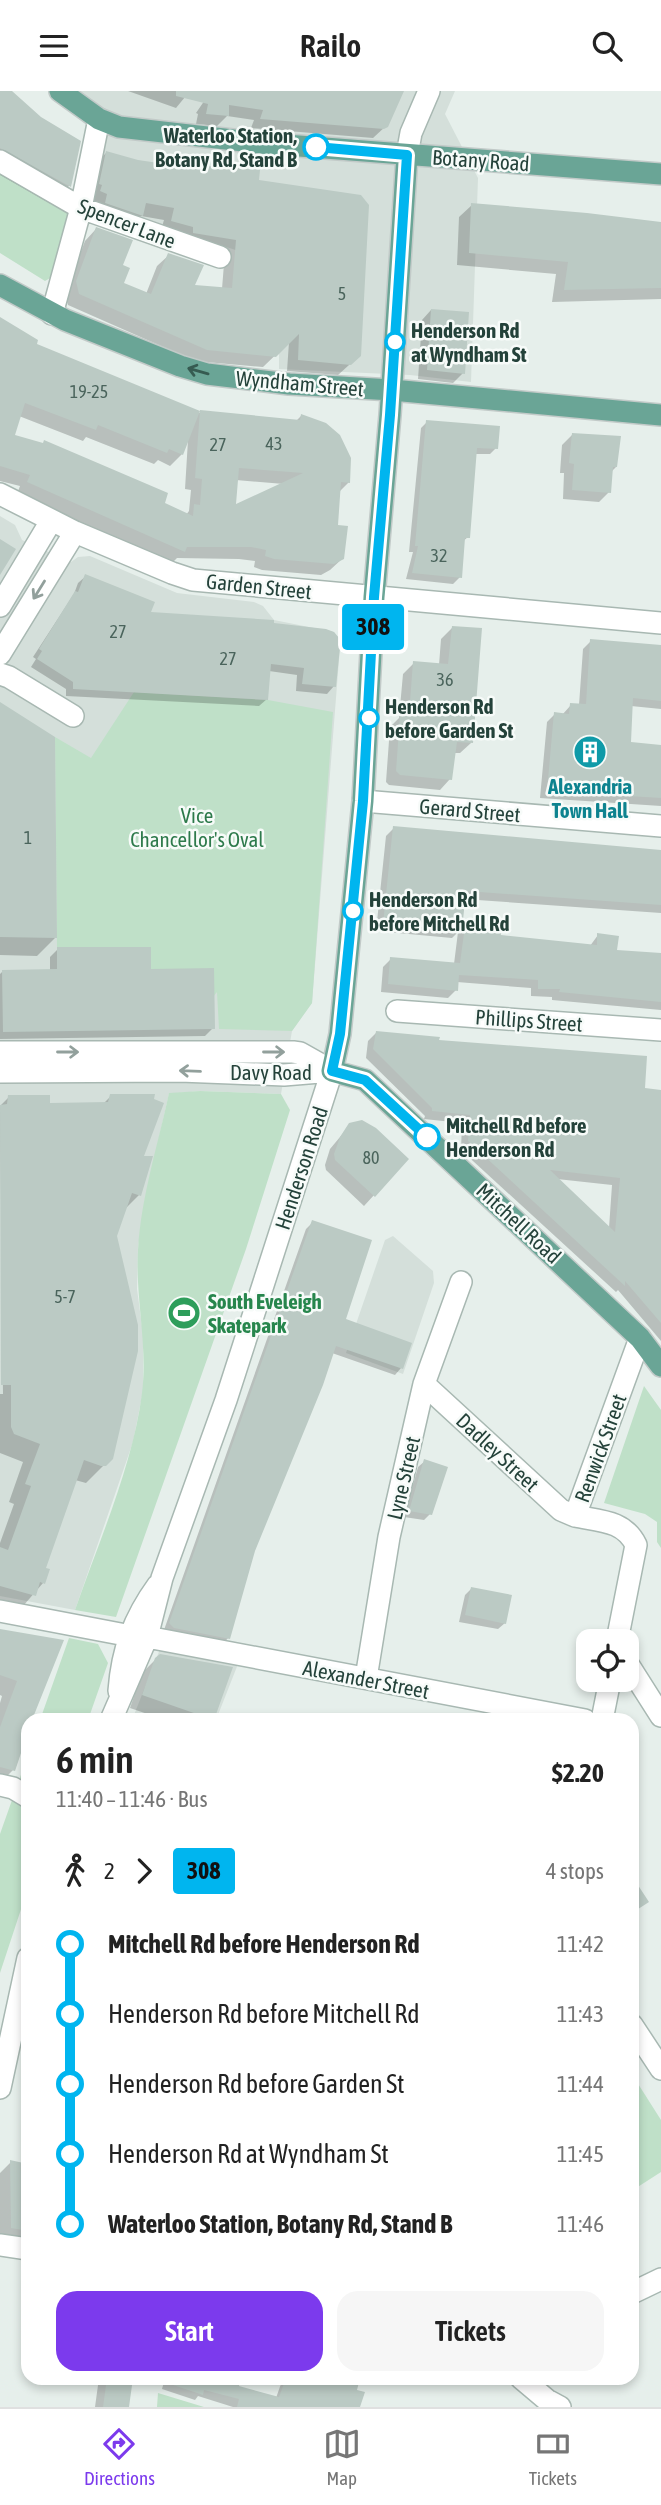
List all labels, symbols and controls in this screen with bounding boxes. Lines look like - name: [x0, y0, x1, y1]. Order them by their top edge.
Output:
- icon: menu: [35, 27, 73, 65]
- text: Railo: [300, 27, 361, 64]
- icon: search: [588, 27, 626, 65]
- place label: Waterloo Station, Botany Rd, Stand B: [155, 123, 297, 171]
- marker: Waterloo Station, Botany Rd, Stand B: [303, 134, 329, 160]
- street label: Botany Road: [432, 145, 530, 175]
- street label: Spencer Lane: [75, 193, 179, 253]
- house number: 5: [338, 283, 346, 304]
- place label: Henderson Rd at Wyndham St: [411, 318, 527, 366]
- marker: Henderson Rd at Wyndham St: [385, 332, 405, 352]
- one-way arrow: [187, 364, 209, 377]
- street label: Wyndham Street: [235, 365, 365, 401]
- house number: 19-25: [70, 381, 108, 402]
- house number: 43: [266, 433, 282, 454]
- house number: 27: [210, 434, 226, 455]
- house number: 32: [431, 545, 447, 566]
- street label: Garden Street: [205, 569, 313, 603]
- one-way arrow: [32, 580, 46, 600]
- line badge: 308: [333, 604, 413, 650]
- text: 308: [356, 613, 390, 640]
- house number: 27: [110, 621, 126, 642]
- house number: 27: [220, 648, 236, 669]
- house number: 36: [437, 669, 453, 690]
- place label: Henderson Rd before Garden St: [385, 694, 513, 742]
- marker: Henderson Rd before Garden St: [359, 708, 379, 728]
- building icon: Alexandria Town Hall: [571, 733, 609, 771]
- place label: Alexandria Town Hall: [547, 774, 632, 822]
- street label: Gerard Street: [418, 794, 522, 826]
- park label: Vice Chancellor's Oval: [130, 803, 264, 851]
- house number: 1: [24, 827, 32, 848]
- place label: Henderson Rd before Mitchell Rd: [369, 887, 509, 935]
- marker: Henderson Rd before Mitchell Rd: [343, 901, 363, 921]
- street label: Phillips Street: [474, 1004, 584, 1036]
- one-way arrow: [56, 1045, 79, 1059]
- one-way arrow: [262, 1045, 285, 1059]
- street label: Davy Road: [230, 1060, 312, 1084]
- one-way arrow: [179, 1065, 202, 1078]
- street label: Henderson Road: [270, 1103, 332, 1233]
- place label: Mitchell Rd before Henderson Rd: [446, 1113, 586, 1161]
- marker: Mitchell Rd before Henderson Rd: [414, 1124, 440, 1150]
- house number: 80: [363, 1147, 379, 1168]
- street label: Mitchell Road: [472, 1178, 566, 1268]
- house number: 5-7: [54, 1286, 76, 1307]
- place label: South Eveleigh Skatepark: [208, 1289, 322, 1337]
- sports icon: South Eveleigh Skatepark: [165, 1294, 203, 1332]
- street label: Renwick Street: [569, 1391, 631, 1505]
- street label: Dadley Street: [452, 1408, 544, 1496]
- street label: Lyne Street: [382, 1434, 424, 1522]
- map controls: [576, 1629, 639, 1692]
- button: locate: [576, 1629, 639, 1692]
- street label: Alexander Street: [301, 1655, 431, 1703]
- text: 6 min: [56, 1738, 134, 1781]
- text: $2.20: [552, 1758, 604, 1788]
- text: 11:40 – 11:46 · Bus: [56, 1786, 208, 1812]
- icon: walk: [56, 1852, 94, 1890]
- icon: forward: [125, 1852, 163, 1890]
- text: 308: [187, 1857, 221, 1884]
- text: 2: [104, 1858, 115, 1884]
- text: 4 stops: [546, 1858, 604, 1884]
- text: Mitchell Rd before Henderson Rd: [108, 1929, 420, 1959]
- text: 11:42: [557, 1931, 604, 1957]
- text: Henderson Rd before Mitchell Rd: [108, 1999, 420, 2029]
- text: 11:43: [557, 2001, 604, 2027]
- text: Henderson Rd before Garden St: [108, 2069, 405, 2099]
- text: 11:44: [557, 2071, 604, 2097]
- text: Henderson Rd at Wyndham St: [108, 2139, 389, 2169]
- text: 11:45: [557, 2141, 604, 2167]
- text: Waterloo Station, Botany Rd, Stand B: [108, 2209, 452, 2239]
- text: 11:46: [557, 2211, 604, 2237]
- button: Start: [56, 2291, 323, 2371]
- button: Tickets: [337, 2291, 604, 2371]
- tab: Directions: [84, 2425, 155, 2489]
- tab: Map: [323, 2425, 361, 2489]
- tab: Tickets: [529, 2425, 577, 2489]

